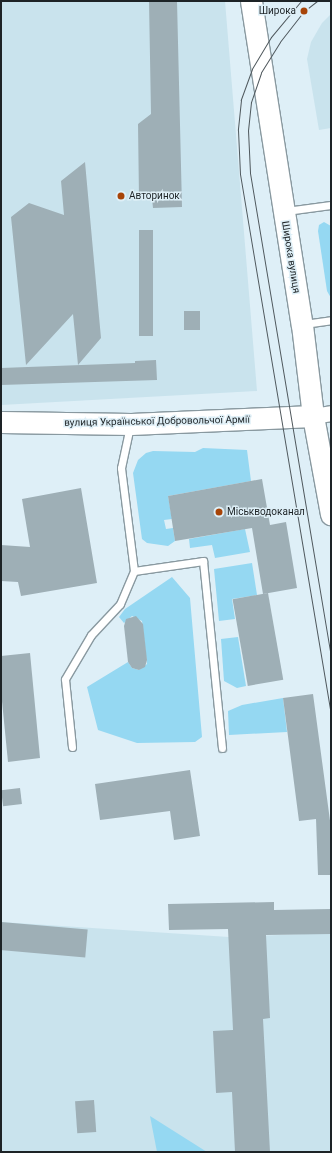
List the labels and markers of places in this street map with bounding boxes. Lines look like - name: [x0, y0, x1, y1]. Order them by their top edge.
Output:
- place label: Широка: [259, 5, 296, 17]
- marker: Широка: [299, 6, 309, 16]
- place label: Авторинок: [129, 190, 180, 202]
- marker: Авторинок: [116, 191, 126, 201]
- place label: Міськводоканал: [227, 506, 305, 518]
- marker: Міськводоканал: [214, 507, 224, 517]

